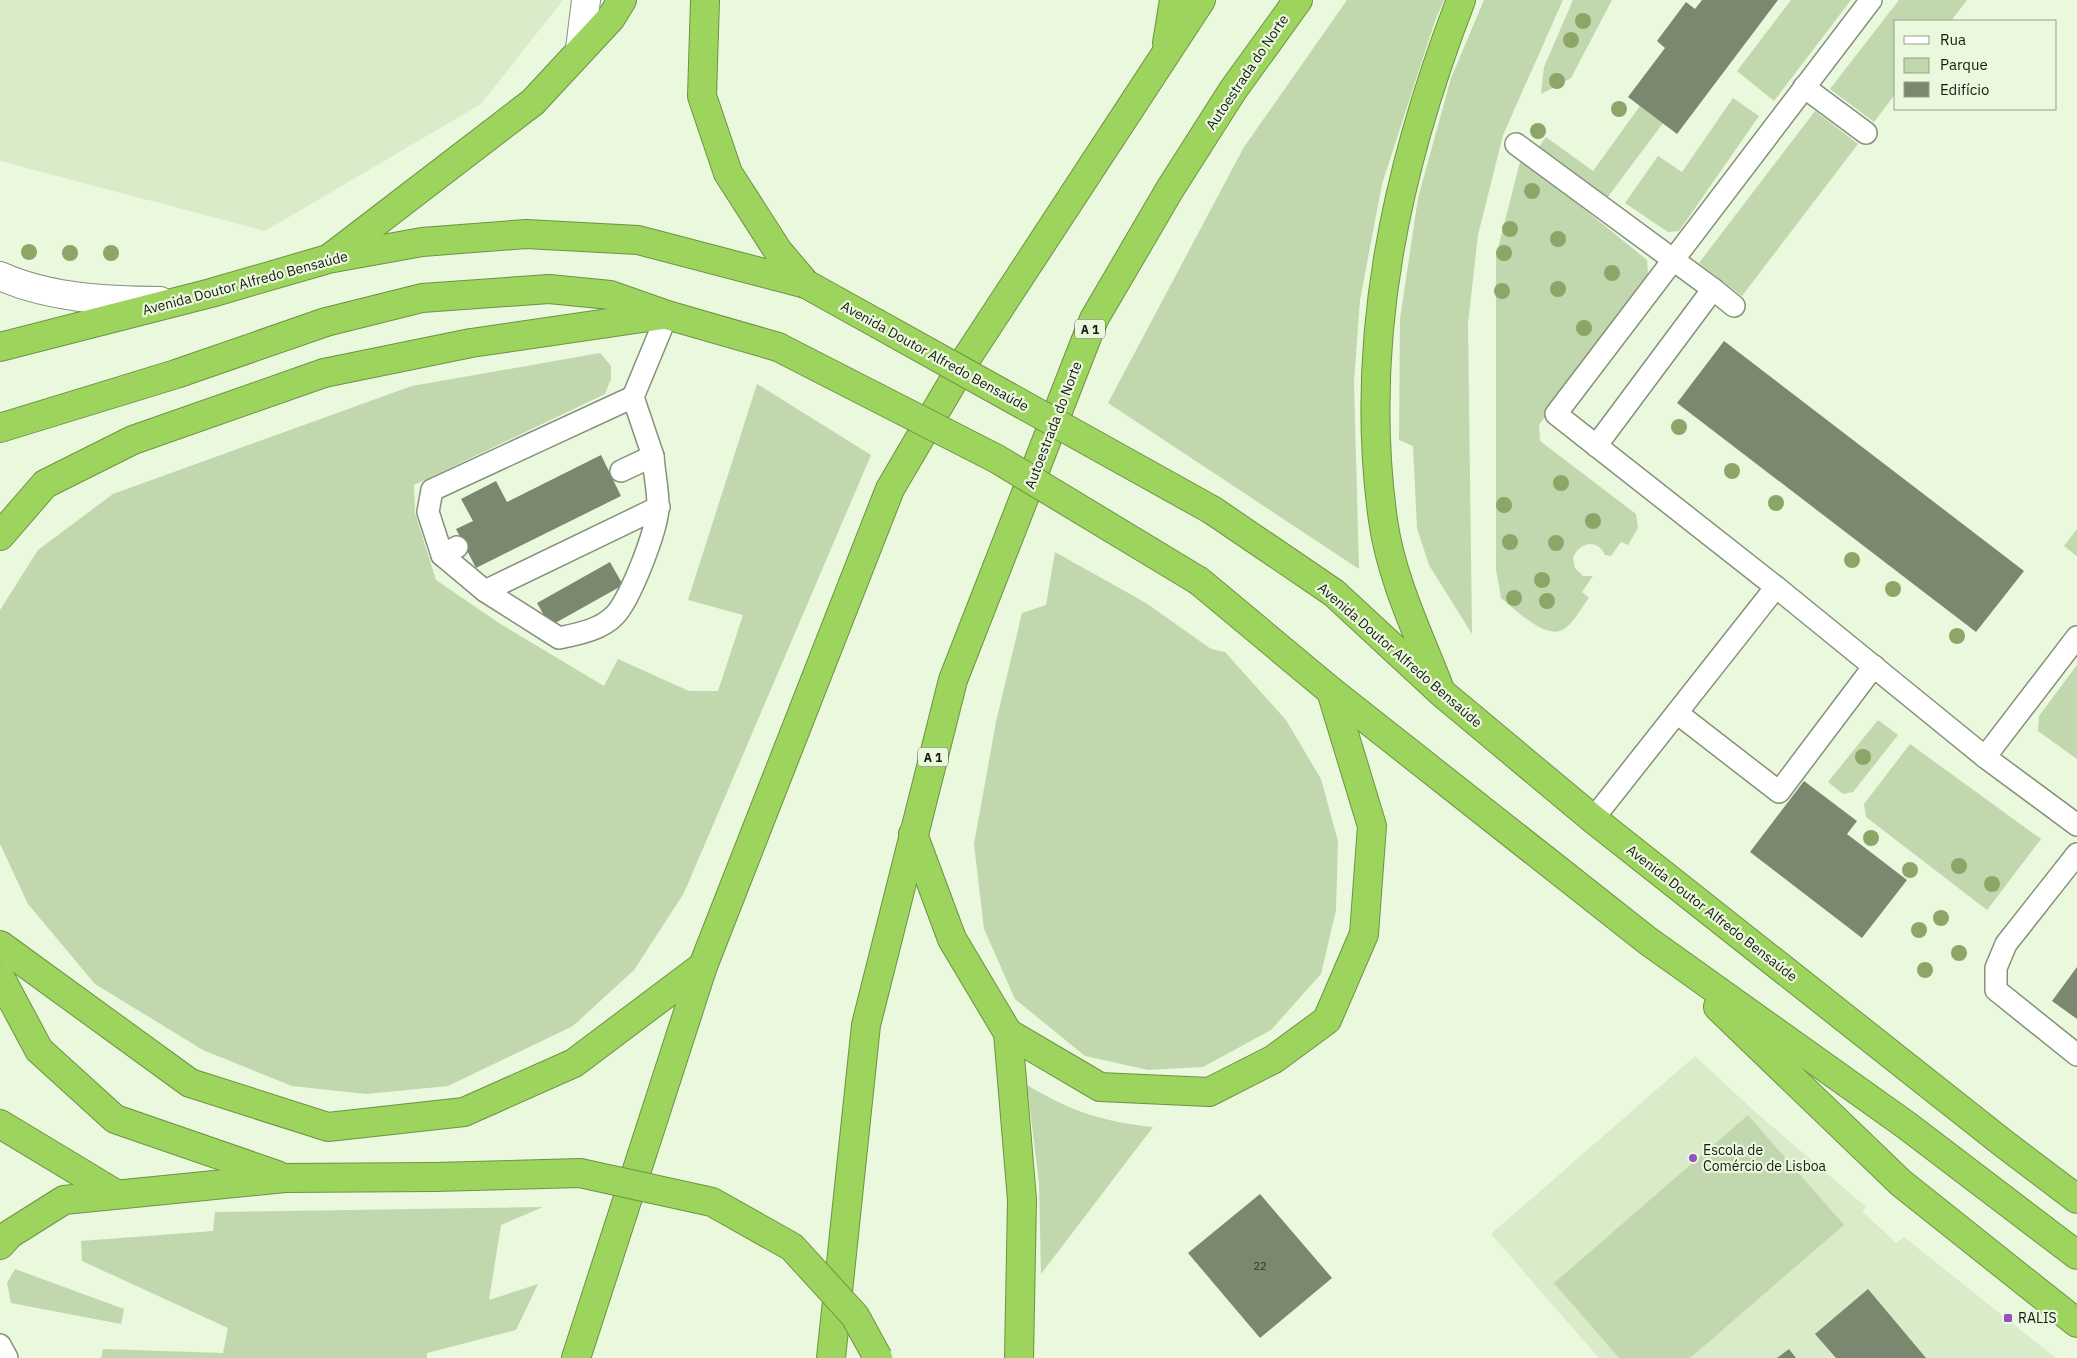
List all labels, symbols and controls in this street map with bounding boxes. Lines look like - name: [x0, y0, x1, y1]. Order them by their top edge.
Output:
- street label: Autoestrada do Norte: [1202, 11, 1292, 133]
- legend: [1894, 20, 2057, 110]
- text: Rua: [1940, 30, 1966, 49]
- text: Parque: [1940, 55, 1988, 74]
- text: Edifício: [1940, 80, 1989, 99]
- street label: Avenida Doutor Alfredo Bensaúde: [140, 247, 350, 319]
- street label: Avenida Doutor Alfredo Bensaúde: [838, 297, 1032, 415]
- road number: A 1: [1075, 320, 1105, 338]
- street label: Autoestrada do Norte: [1020, 358, 1086, 491]
- street label: Avenida Doutor Alfredo Bensaúde: [1314, 579, 1486, 732]
- road number: A 1: [918, 748, 948, 766]
- street label: Avenida Doutor Alfredo Bensaúde: [1623, 841, 1801, 986]
- place label: Escola de Comércio de Lisboa: [1703, 1141, 1827, 1175]
- marker: Escola de Comércio de Lisboa: [1687, 1152, 1699, 1164]
- house number: 22: [1253, 1259, 1267, 1273]
- place label: RALIS: [2018, 1309, 2057, 1327]
- marker: RALIS: [2002, 1312, 2014, 1324]

